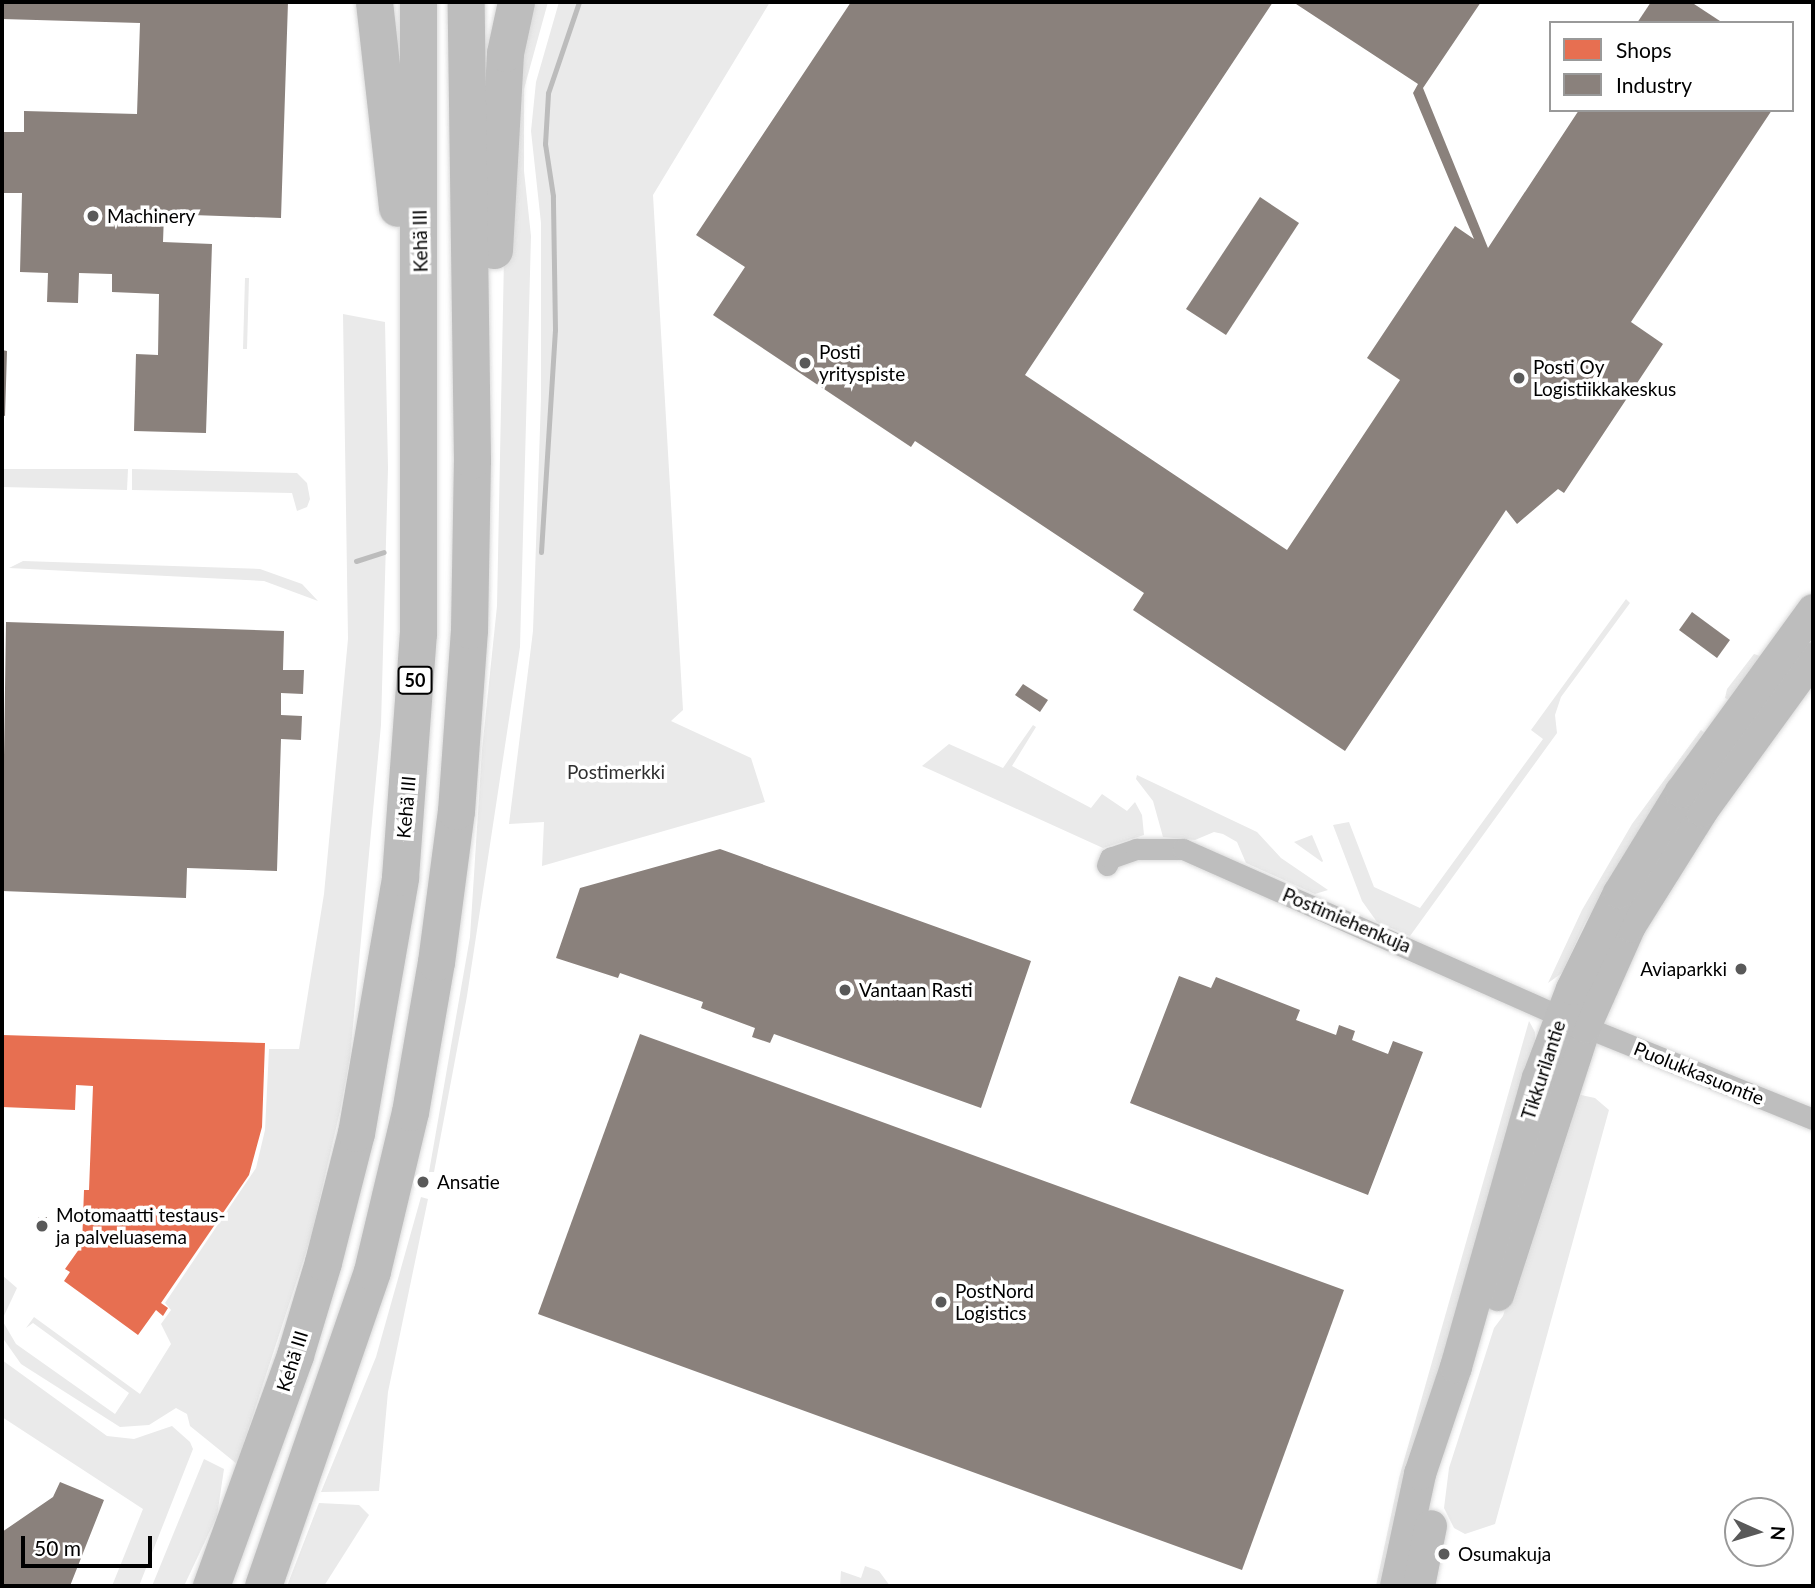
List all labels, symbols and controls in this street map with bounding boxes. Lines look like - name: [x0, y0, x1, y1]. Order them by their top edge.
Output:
- legend: [1549, 21, 1794, 112]
- text: Shops: [1616, 37, 1672, 62]
- text: Industry: [1616, 72, 1692, 97]
- place label: Machinery: [107, 205, 195, 227]
- marker: Machinery: [85, 208, 101, 224]
- street label: Kehä III: [408, 209, 432, 273]
- place label: Posti yrityspiste: [819, 341, 905, 385]
- marker: Posti yrityspiste: [797, 355, 813, 371]
- place label: Posti Oy Logistiikkakeskus: [1533, 356, 1676, 400]
- marker: Posti Oy Logistiikkakeskus: [1511, 370, 1527, 386]
- road number: 50: [398, 666, 432, 694]
- park label: Postimerkki: [567, 761, 665, 783]
- street label: Kehä III: [392, 775, 420, 839]
- street label: Postimiehenkuja: [1279, 883, 1415, 957]
- place label: Aviaparkki: [1640, 958, 1727, 980]
- marker: Aviaparkki: [1733, 961, 1749, 977]
- place label: Vantaan Rasti: [859, 979, 973, 1001]
- marker: Vantaan Rasti: [837, 982, 853, 998]
- street label: Tikkurilantie: [1516, 1017, 1570, 1123]
- street label: Puolukkasuontie: [1631, 1037, 1767, 1109]
- place label: Ansatie: [437, 1171, 500, 1193]
- marker: Ansatie: [415, 1174, 431, 1190]
- place label: Motomaatti testaus- ja palveluasema: [56, 1204, 226, 1248]
- marker: Motomaatti testaus- ja palveluasema: [34, 1218, 50, 1234]
- place label: PostNord Logistics: [955, 1280, 1034, 1324]
- marker: PostNord Logistics: [933, 1294, 949, 1310]
- street label: Kehä III: [271, 1328, 313, 1394]
- north arrow: [1724, 1497, 1794, 1567]
- scale bar: [24, 1522, 156, 1566]
- text: N: [1766, 1525, 1790, 1541]
- text: 50 m: [34, 1535, 81, 1560]
- place label: Osumakuja: [1458, 1543, 1551, 1565]
- marker: Osumakuja: [1436, 1546, 1452, 1562]

